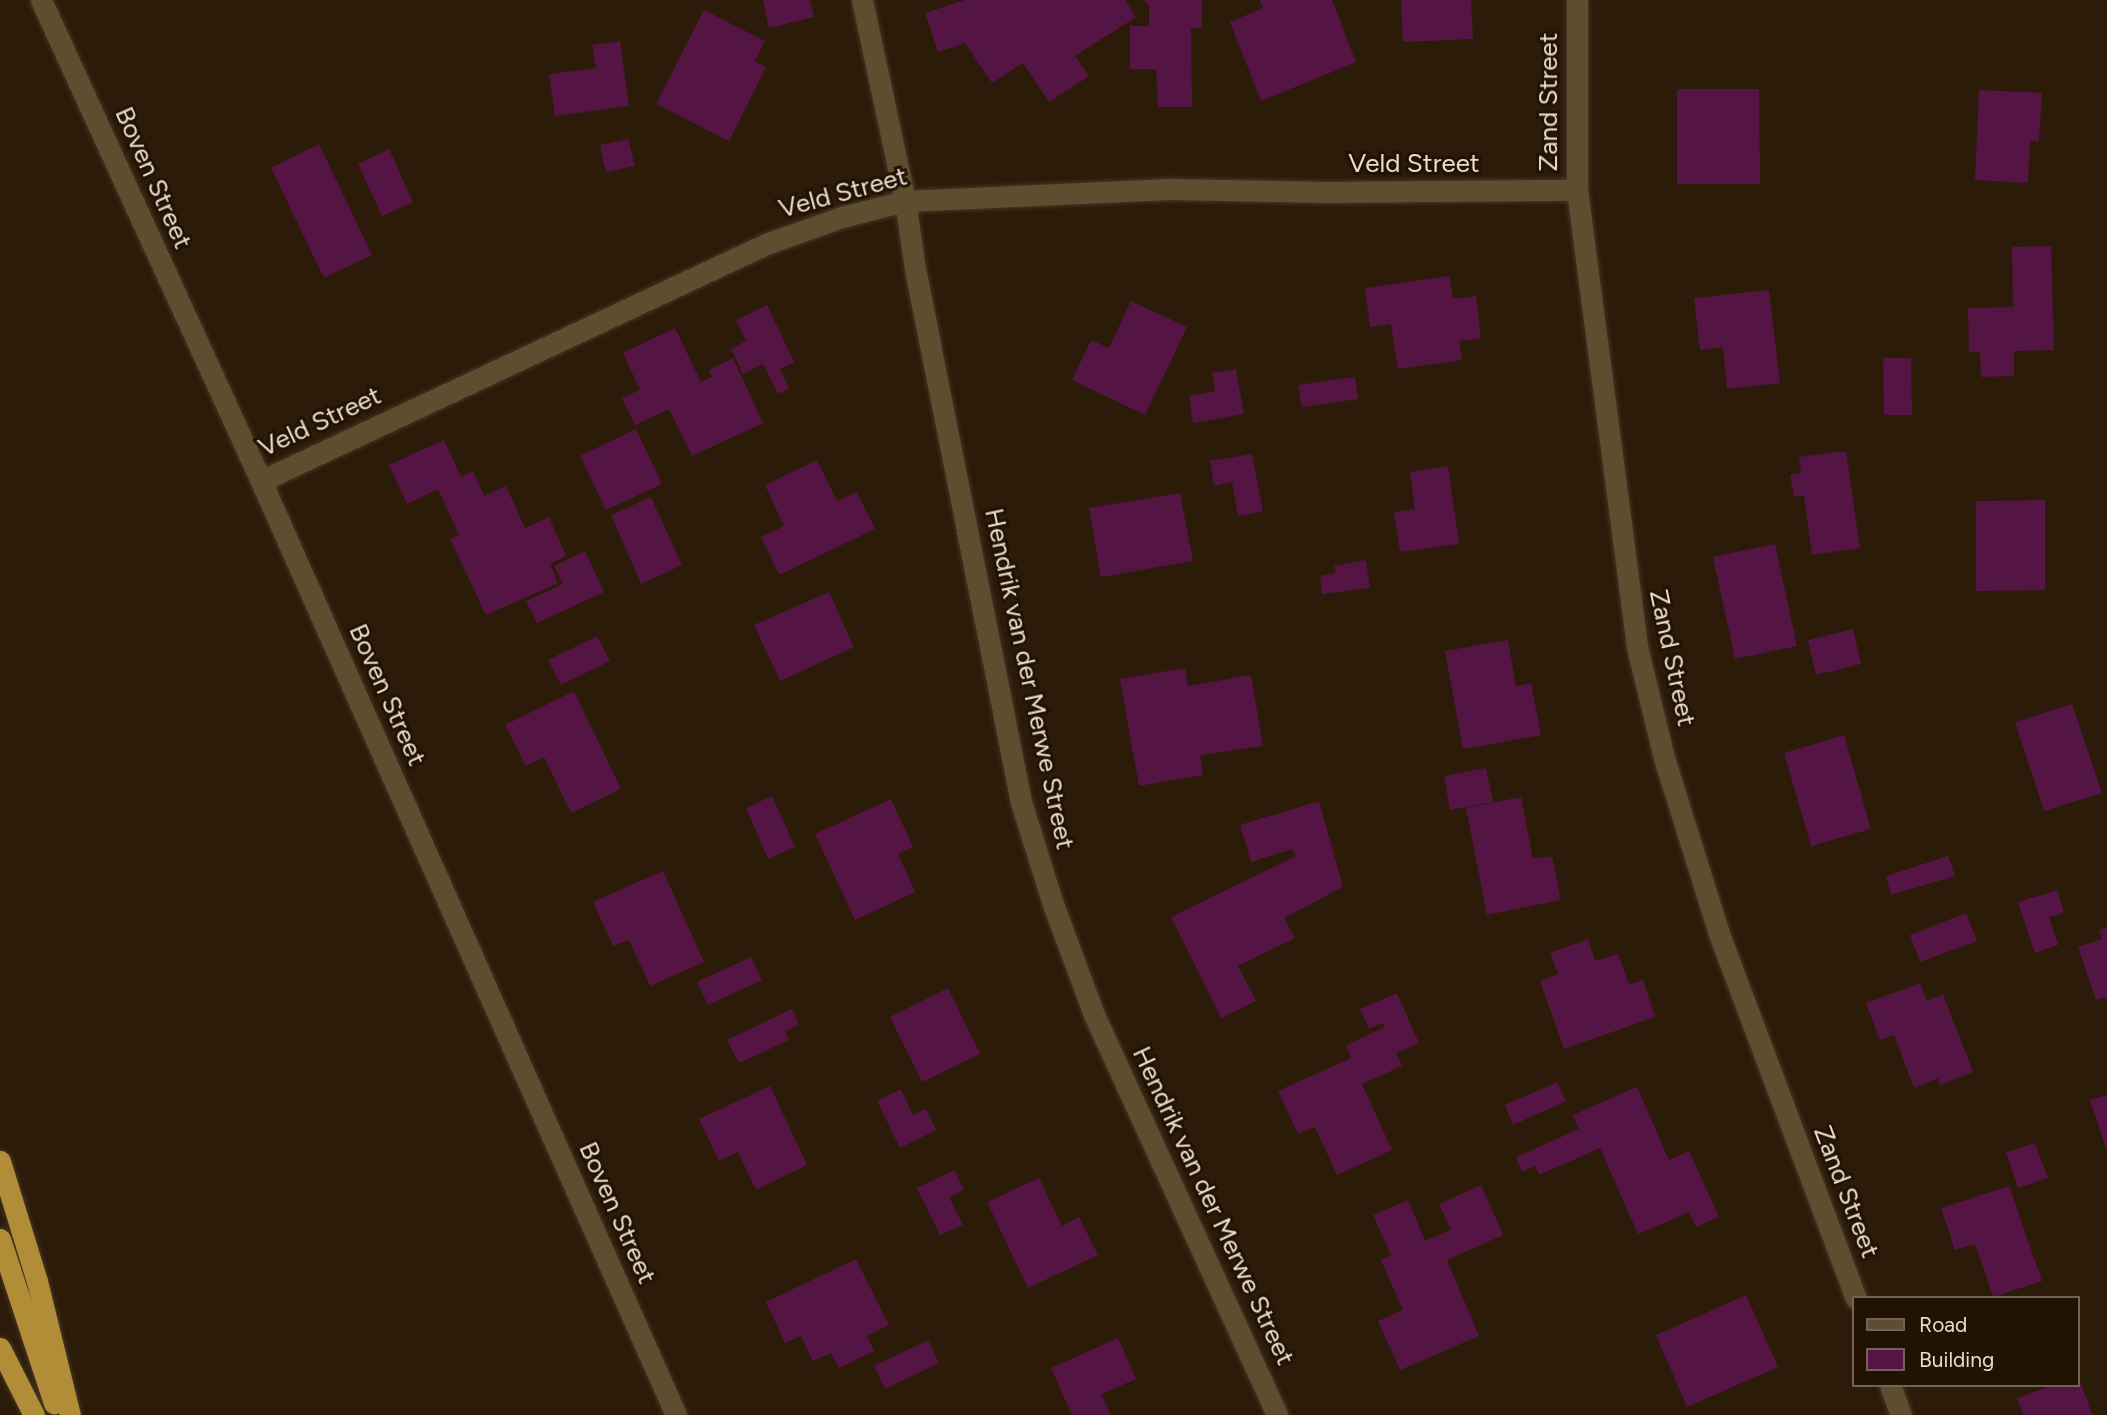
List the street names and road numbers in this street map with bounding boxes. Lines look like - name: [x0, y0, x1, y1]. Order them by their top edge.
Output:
- street label: Zand Street: [1533, 33, 1565, 171]
- street label: Boven Street: [108, 102, 198, 254]
- street label: Veld Street: [1348, 148, 1480, 180]
- street label: Veld Street: [776, 161, 910, 225]
- street label: Veld Street: [254, 380, 386, 464]
- street label: Hendrik van der Merwe Street: [978, 506, 1080, 852]
- street label: Zand Street: [1642, 587, 1702, 729]
- street label: Boven Street: [342, 619, 432, 771]
- street label: Hendrik van der Merwe Street: [1125, 1042, 1301, 1370]
- street label: Zand Street: [1807, 1122, 1885, 1262]
- street label: Boven Street: [572, 1137, 662, 1289]

